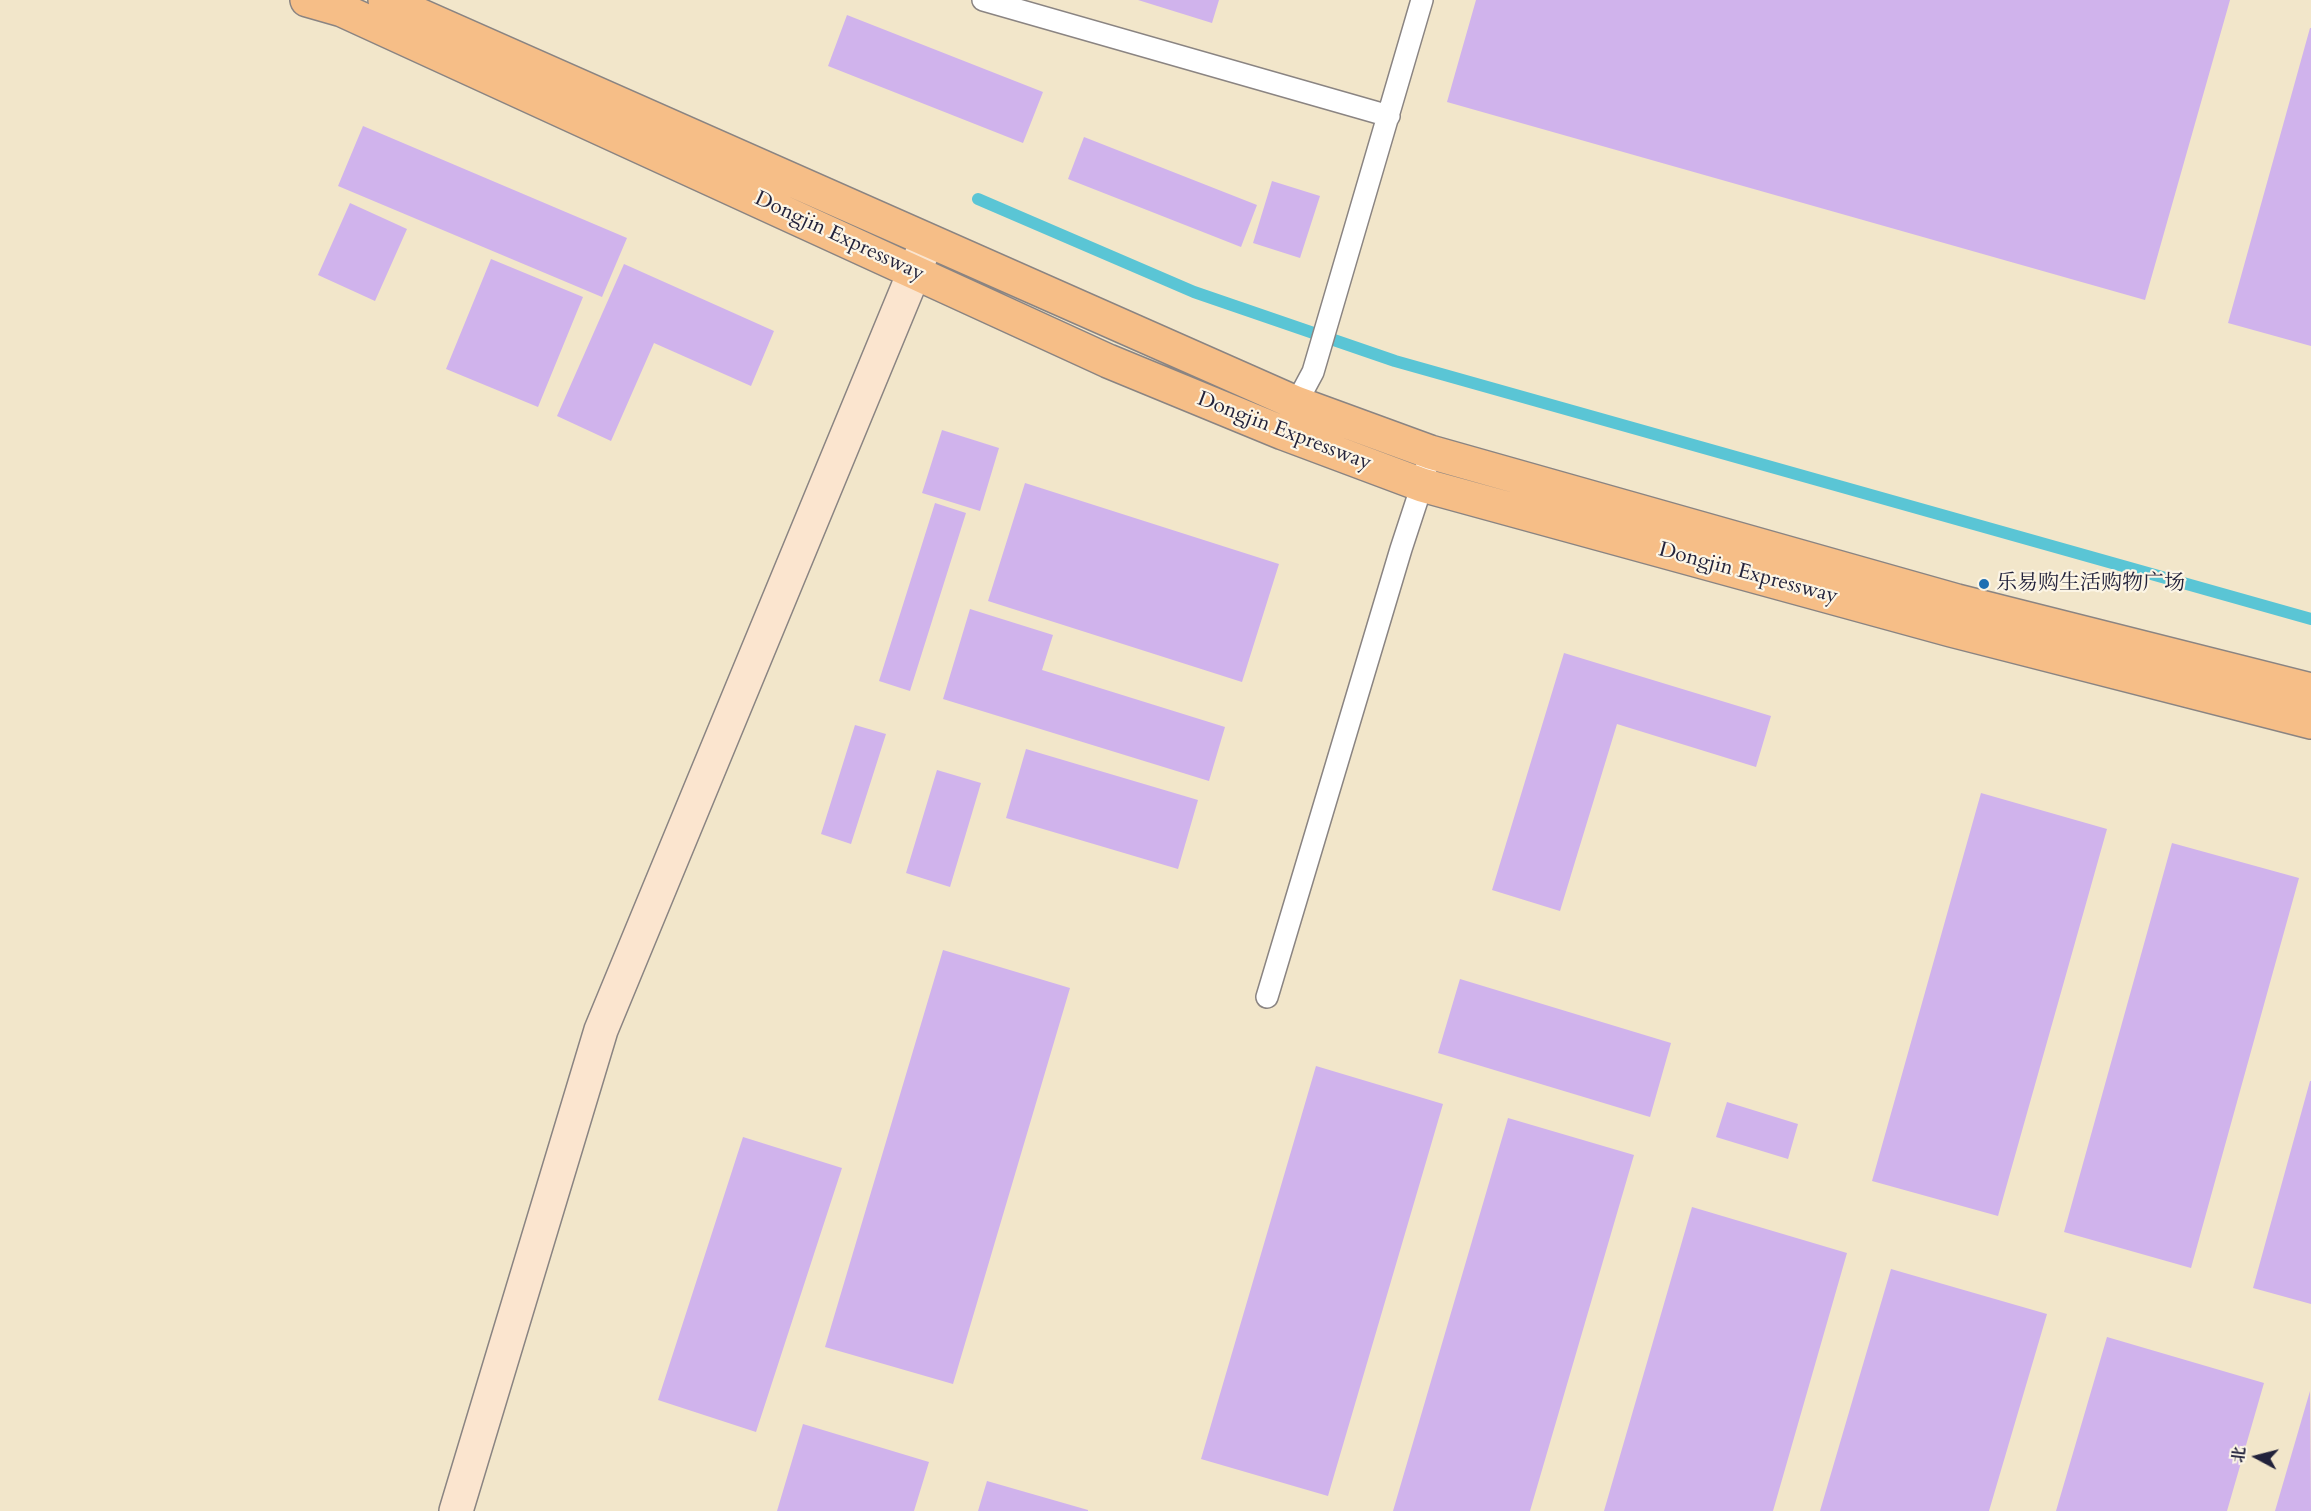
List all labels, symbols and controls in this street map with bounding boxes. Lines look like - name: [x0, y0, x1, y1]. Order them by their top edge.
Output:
- street label: Dongjin Expressway: [750, 187, 928, 287]
- street label: Dongjin Expressway: [1193, 387, 1375, 477]
- street label: Dongjin Expressway: [1656, 538, 1840, 610]
- place label: 乐易购生活购物广场: [1996, 571, 2185, 597]
- marker: 乐易购生活购物广场: [1977, 577, 1991, 591]
- north arrow: [2227, 1427, 2287, 1487]
- text: 北: [2227, 1446, 2251, 1464]

